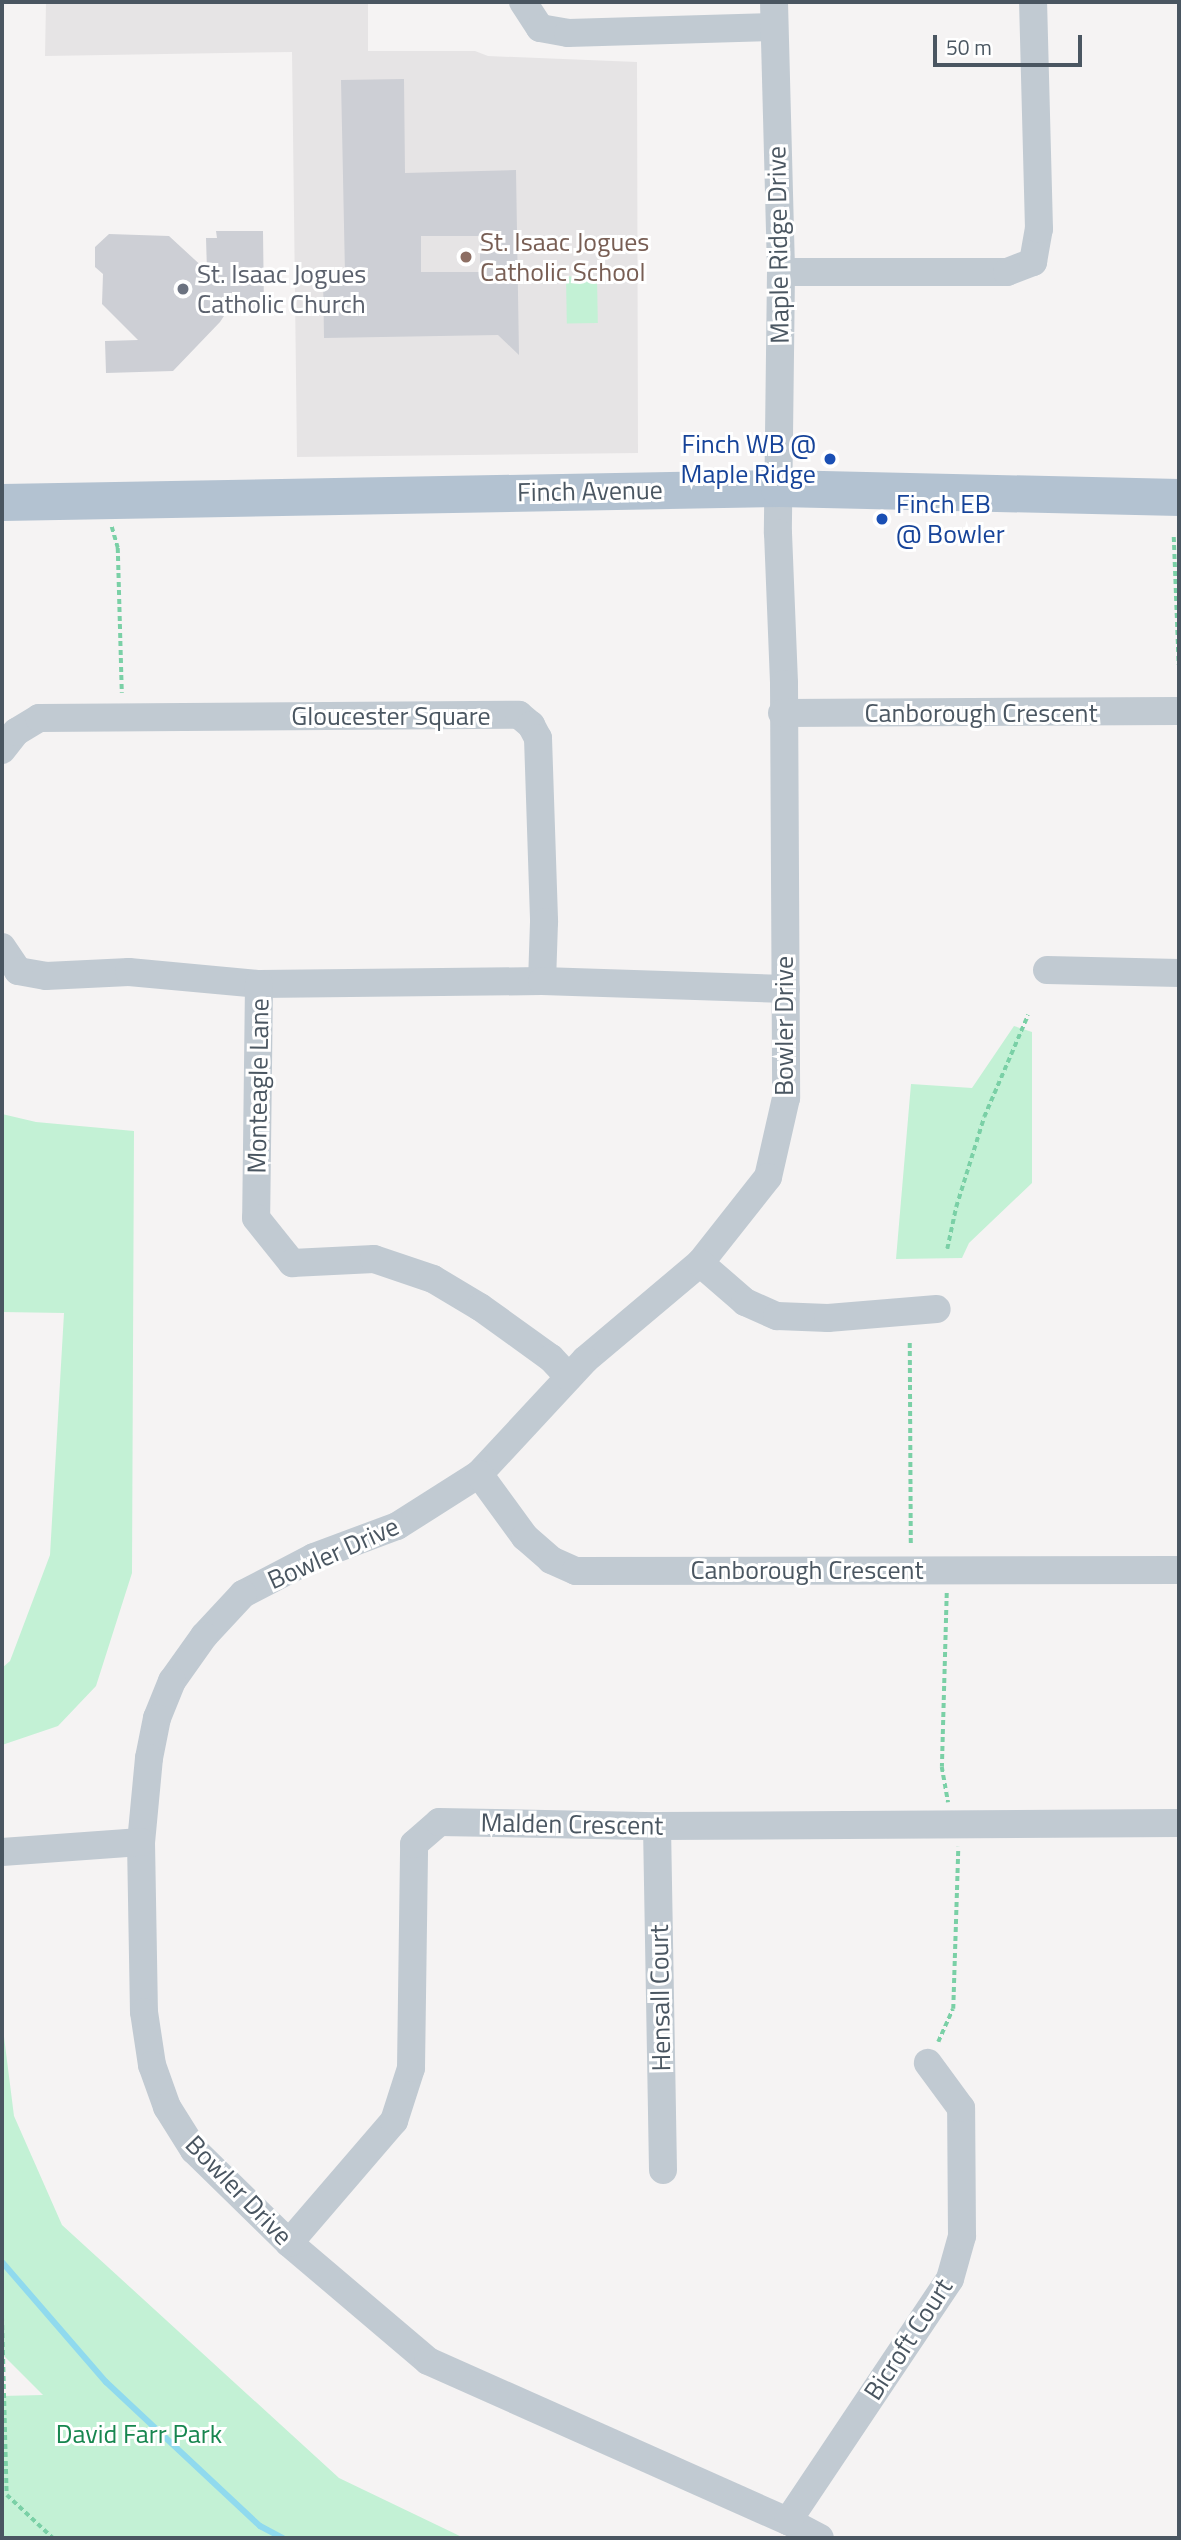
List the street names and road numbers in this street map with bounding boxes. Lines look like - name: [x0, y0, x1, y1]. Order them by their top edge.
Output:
- street label: Maple Ridge Drive: [761, 146, 795, 344]
- street label: Finch Avenue: [517, 474, 663, 508]
- street label: Canborough Crescent: [864, 697, 1098, 729]
- street label: Gloucester Square: [291, 700, 491, 732]
- street label: Bowler Drive: [768, 956, 800, 1096]
- street label: Monteagle Lane: [241, 998, 275, 1174]
- street label: Bowler Drive: [263, 1510, 403, 1596]
- street label: Canborough Crescent: [690, 1554, 924, 1586]
- street label: Malden Crescent: [480, 1807, 664, 1841]
- street label: Hensall Court: [643, 1924, 677, 2072]
- street label: Bowler Drive: [179, 2129, 299, 2251]
- street label: Bicroft Court: [857, 2272, 959, 2406]

